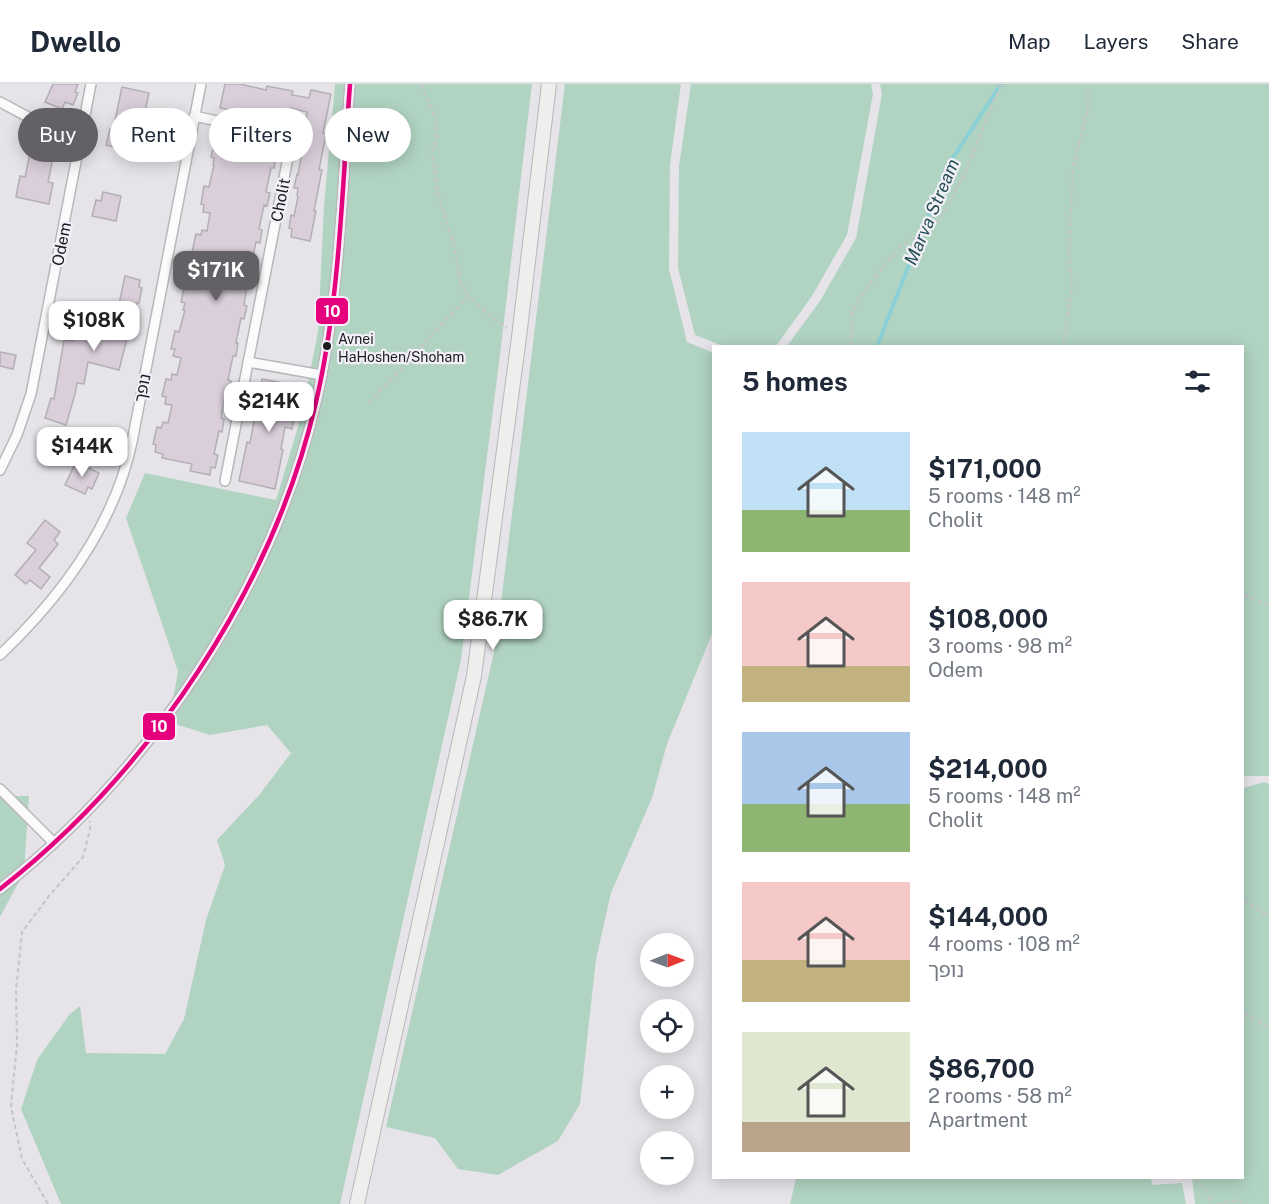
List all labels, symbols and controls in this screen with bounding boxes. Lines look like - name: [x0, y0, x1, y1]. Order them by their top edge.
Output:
- text: Dwello: [30, 25, 121, 58]
- text: Map: [1008, 29, 1051, 54]
- text: Layers: [1084, 29, 1148, 54]
- text: Share: [1181, 29, 1239, 54]
- chip: Buy: [18, 108, 98, 162]
- chip: Rent: [110, 108, 197, 162]
- chip: Filters: [209, 108, 313, 162]
- chip: New: [325, 108, 411, 162]
- water label: Marva Stream: [900, 155, 963, 268]
- street label: Cholit: [267, 177, 294, 224]
- street label: Odem: [48, 221, 75, 268]
- pin: $171K: [174, 251, 258, 302]
- text: $171K: [187, 258, 245, 282]
- line badge: 10: [315, 297, 349, 325]
- pin: $108K: [52, 301, 136, 352]
- text: 10: [323, 302, 341, 321]
- text: $108K: [63, 308, 125, 332]
- place label: Avnei HaHoshen/Shoham: [338, 331, 464, 365]
- marker: Avnei HaHoshen/Shoham: [321, 340, 333, 352]
- icon: filters: [1181, 365, 1214, 398]
- text: 5 homes: [742, 366, 848, 397]
- street label: נופך: [130, 372, 155, 404]
- pin: $214K: [227, 382, 311, 433]
- text: $214K: [238, 389, 300, 413]
- pin: $144K: [40, 427, 124, 478]
- text: $144K: [51, 434, 113, 458]
- text: $171,000: [928, 453, 1042, 484]
- icon: home: [790, 456, 862, 528]
- text: 5 rooms · 148 m²: [928, 484, 1081, 508]
- text: Cholit: [928, 508, 983, 532]
- pin: $86.7K: [444, 600, 542, 651]
- text: $108,000: [928, 603, 1048, 634]
- icon: home: [790, 606, 862, 678]
- text: $86.7K: [458, 607, 528, 631]
- text: 3 rooms · 98 m²: [928, 634, 1072, 658]
- text: Odem: [928, 658, 983, 682]
- line badge: 10: [142, 712, 176, 741]
- text: 10: [150, 717, 168, 736]
- text: $214,000: [928, 753, 1048, 784]
- icon: home: [790, 756, 862, 828]
- text: 5 rooms · 148 m²: [928, 784, 1081, 808]
- text: Cholit: [928, 808, 983, 832]
- text: $144,000: [928, 901, 1048, 932]
- icon: home: [790, 906, 862, 978]
- text: 4 rooms · 108 m²: [928, 932, 1080, 956]
- north arrow: [640, 933, 694, 987]
- map controls: [640, 933, 694, 1185]
- text: נופך: [928, 958, 964, 982]
- button: locate: [640, 999, 694, 1053]
- text: $86,700: [928, 1053, 1035, 1084]
- icon: home: [790, 1056, 862, 1128]
- button: +: [640, 1065, 694, 1119]
- text: 2 rooms · 58 m²: [928, 1084, 1072, 1108]
- text: Apartment: [928, 1108, 1028, 1132]
- button: −: [640, 1131, 694, 1185]

